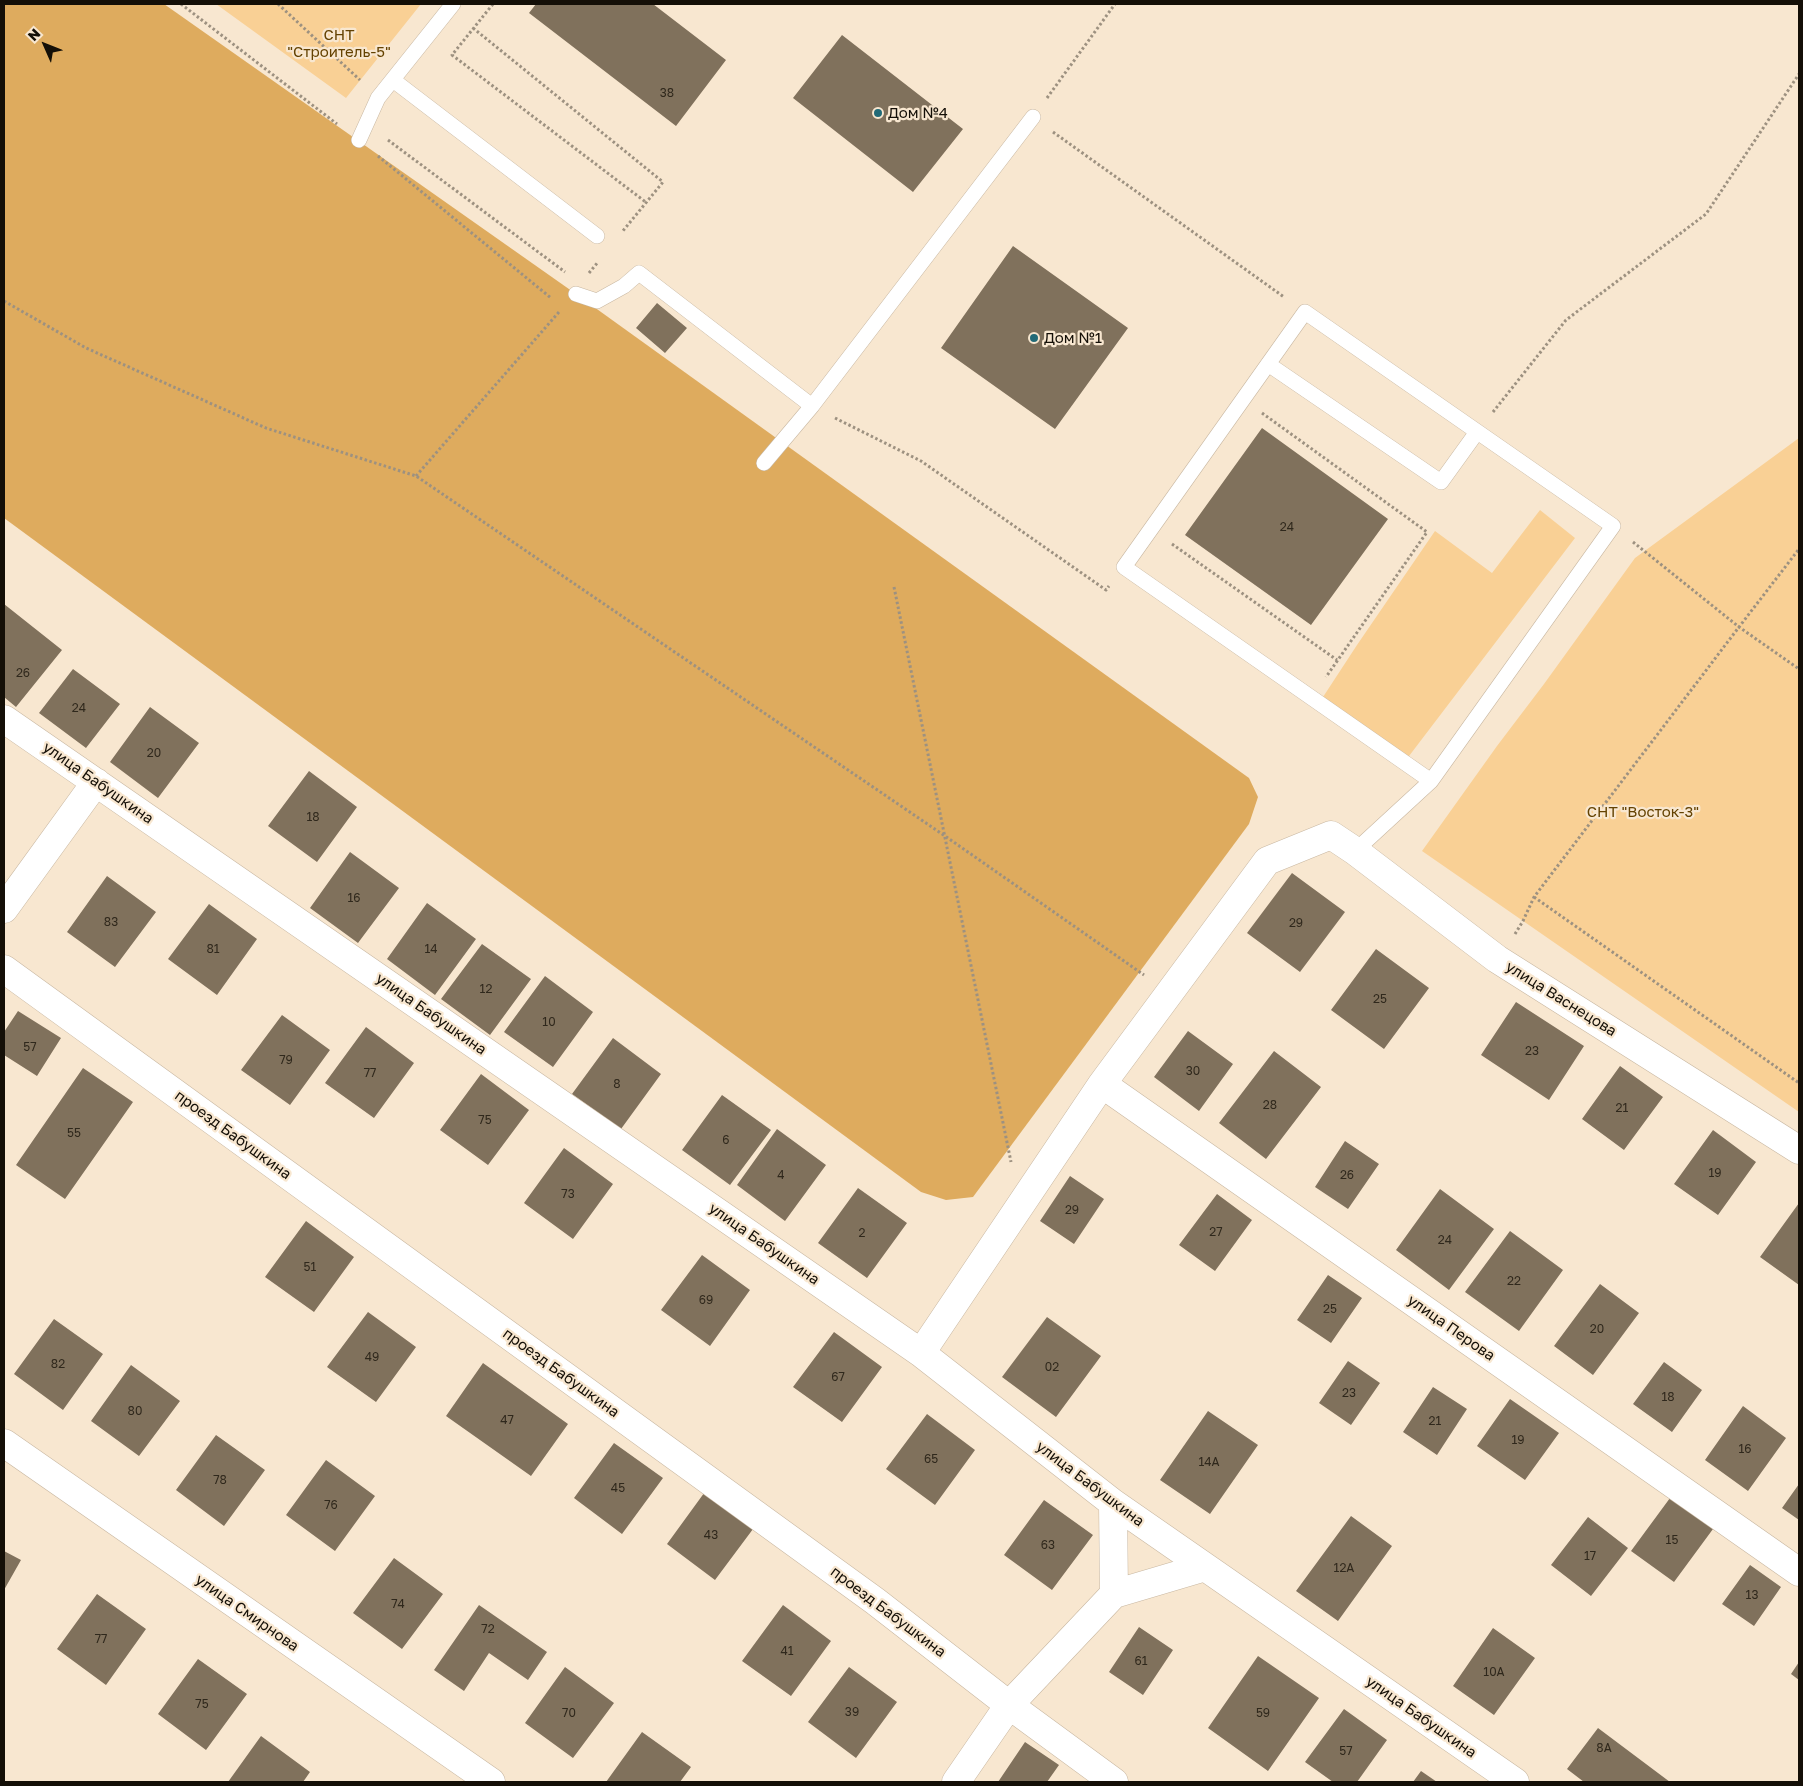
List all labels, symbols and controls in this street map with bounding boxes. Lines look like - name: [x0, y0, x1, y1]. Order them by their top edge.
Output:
- north arrow: [20, 20, 70, 70]
- text: N: [24, 25, 44, 44]
- park label: СНТ "Строитель-5": [287, 26, 391, 61]
- house number: 38: [660, 86, 674, 100]
- place label: Дом №4: [888, 104, 948, 122]
- marker: Дом №4: [872, 107, 884, 119]
- place label: Дом №1: [1044, 329, 1102, 347]
- marker: Дом №1: [1028, 332, 1040, 344]
- house number: 24: [1280, 520, 1294, 534]
- house number: 26: [16, 666, 30, 680]
- house number: 24: [72, 701, 86, 715]
- street label: улица Бабушкина: [39, 738, 157, 828]
- house number: 20: [147, 746, 161, 760]
- park label: СНТ "Восток-3": [1587, 803, 1699, 821]
- house number: 18: [306, 810, 320, 824]
- house number: 16: [347, 891, 361, 905]
- house number: 83: [104, 915, 118, 929]
- house number: 29: [1289, 916, 1303, 930]
- house number: 81: [206, 942, 220, 956]
- house number: 14: [424, 942, 438, 956]
- street label: улица Васнецова: [1502, 958, 1620, 1040]
- street label: улица Бабушкина: [372, 969, 490, 1059]
- house number: 12: [480, 982, 492, 996]
- house number: 25: [1373, 992, 1387, 1006]
- house number: 10: [542, 1015, 556, 1029]
- house number: 57: [23, 1040, 37, 1054]
- house number: 23: [1525, 1044, 1539, 1058]
- house number: 79: [279, 1053, 293, 1067]
- house number: 30: [1186, 1064, 1200, 1078]
- house number: 77: [364, 1066, 376, 1080]
- house number: 8: [613, 1077, 621, 1091]
- street label: проезд Бабушкина: [171, 1087, 295, 1183]
- house number: 28: [1263, 1098, 1277, 1112]
- house number: 21: [1616, 1101, 1628, 1115]
- house number: 75: [478, 1113, 492, 1127]
- house number: 55: [67, 1126, 81, 1140]
- house number: 6: [722, 1133, 730, 1147]
- house number: 19: [1708, 1166, 1722, 1180]
- house number: 4: [777, 1168, 785, 1182]
- house number: 26: [1340, 1168, 1354, 1182]
- house number: 73: [561, 1187, 575, 1201]
- street label: улица Бабушкина: [705, 1199, 823, 1289]
- house number: 29: [1065, 1203, 1079, 1217]
- house number: 27: [1209, 1225, 1223, 1239]
- house number: 2: [859, 1226, 865, 1240]
- house number: 24: [1438, 1233, 1452, 1247]
- house number: 51: [304, 1260, 316, 1274]
- house number: 22: [1507, 1274, 1521, 1288]
- street label: улица Перова: [1404, 1291, 1498, 1365]
- house number: 69: [699, 1293, 713, 1307]
- house number: 25: [1323, 1302, 1337, 1316]
- house number: 20: [1590, 1322, 1604, 1336]
- street label: проезд Бабушкина: [499, 1325, 623, 1421]
- house number: 49: [365, 1350, 379, 1364]
- house number: 82: [51, 1357, 65, 1371]
- house number: 02: [1045, 1360, 1059, 1374]
- house number: 67: [831, 1370, 845, 1384]
- house number: 23: [1342, 1386, 1356, 1400]
- house number: 18: [1661, 1390, 1675, 1404]
- house number: 80: [128, 1404, 142, 1418]
- house number: 47: [500, 1413, 514, 1427]
- house number: 21: [1429, 1414, 1441, 1428]
- house number: 19: [1511, 1433, 1525, 1447]
- street label: улица Бабушкина: [1032, 1437, 1148, 1531]
- house number: 16: [1738, 1442, 1752, 1456]
- house number: 65: [924, 1452, 938, 1466]
- house number: 14А: [1198, 1455, 1220, 1469]
- house number: 78: [213, 1473, 227, 1487]
- house number: 45: [611, 1481, 625, 1495]
- house number: 76: [324, 1498, 338, 1512]
- house number: 43: [704, 1528, 718, 1542]
- house number: 15: [1666, 1533, 1678, 1547]
- house number: 63: [1041, 1538, 1055, 1552]
- house number: 17: [1584, 1549, 1596, 1563]
- house number: 12А: [1334, 1561, 1354, 1575]
- street label: проезд Бабушкина: [827, 1563, 949, 1661]
- street label: улица Смирнова: [192, 1571, 302, 1655]
- house number: 13: [1746, 1588, 1758, 1602]
- house number: 74: [391, 1597, 405, 1611]
- house number: 72: [481, 1622, 495, 1636]
- house number: 77: [95, 1632, 107, 1646]
- house number: 41: [780, 1644, 794, 1658]
- house number: 61: [1134, 1654, 1148, 1668]
- house number: 10А: [1483, 1665, 1505, 1679]
- street label: улица Бабушкина: [1362, 1672, 1480, 1762]
- house number: 75: [195, 1697, 209, 1711]
- house number: 39: [845, 1705, 859, 1719]
- house number: 70: [562, 1706, 576, 1720]
- house number: 59: [1256, 1706, 1270, 1720]
- house number: 8А: [1596, 1741, 1612, 1755]
- house number: 57: [1339, 1744, 1353, 1758]

